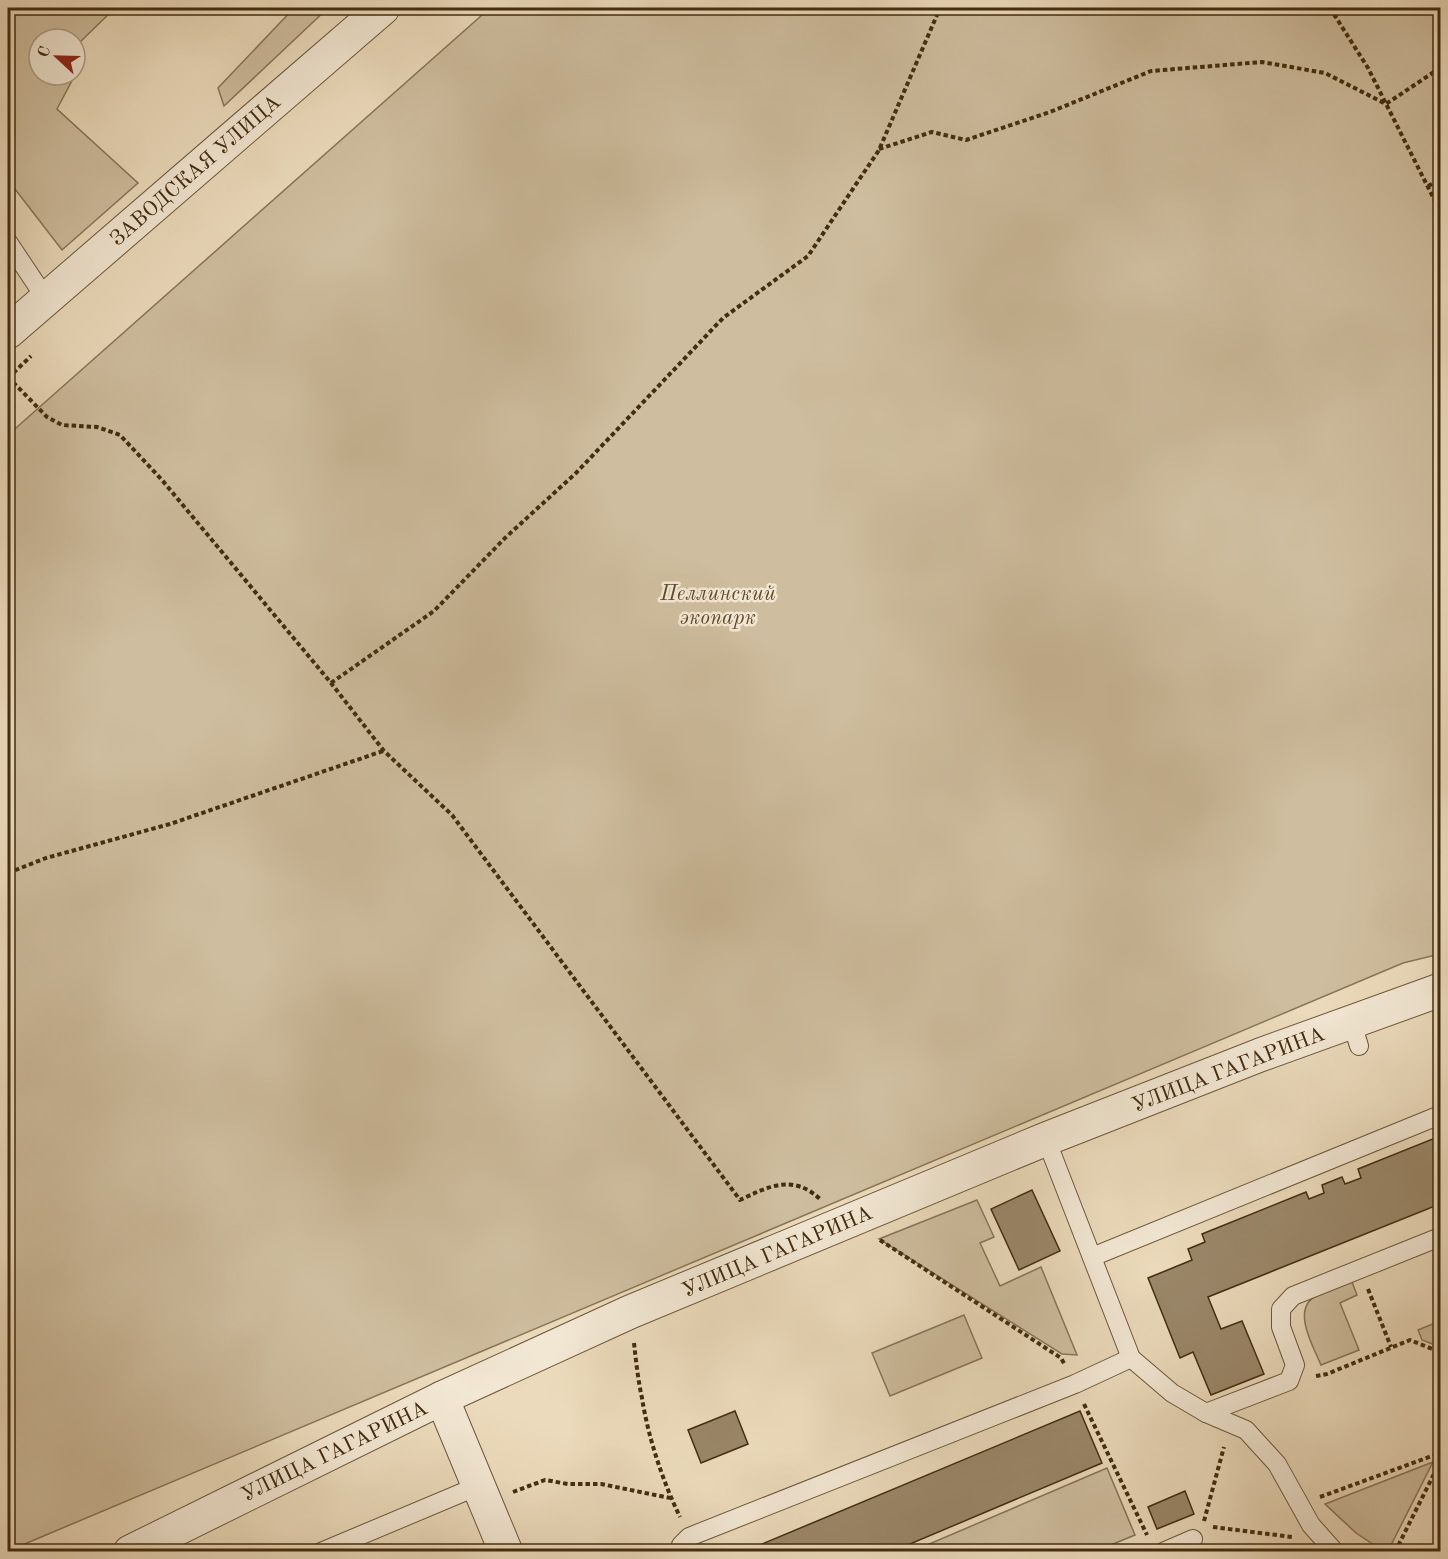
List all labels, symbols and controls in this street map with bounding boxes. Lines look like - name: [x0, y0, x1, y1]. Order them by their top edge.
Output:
- north arrow: [27, 27, 87, 87]
- text: С: [36, 44, 54, 60]
- street label: ЗАВОДСКАЯ УЛИЦА: [107, 92, 285, 251]
- park label: Пеллинский экопарк: [659, 584, 776, 629]
- street label: УЛИЦА ГАГАРИНА: [1129, 1024, 1328, 1117]
- street label: УЛИЦА ГАГАРИНА: [679, 1203, 876, 1302]
- street label: УЛИЦА ГАГАРИНА: [238, 1398, 431, 1507]

